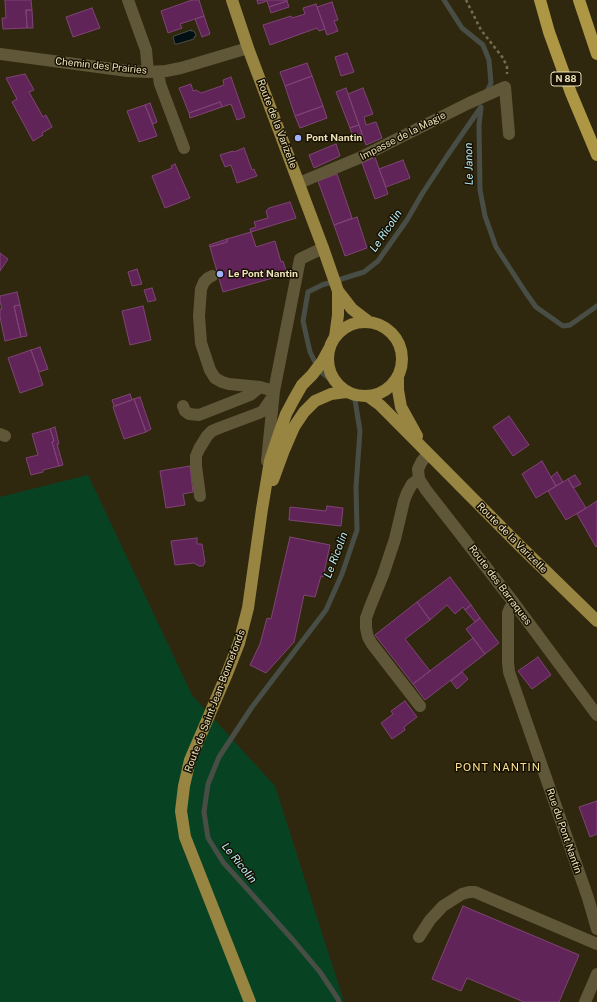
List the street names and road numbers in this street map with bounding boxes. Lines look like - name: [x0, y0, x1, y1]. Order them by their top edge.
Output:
- street label: Chemin des Prairies: [55, 55, 147, 77]
- road number: N 88: [551, 72, 581, 86]
- street label: Route de la Varizelle: [254, 78, 300, 170]
- street label: Impasse de la Magie: [358, 109, 448, 163]
- street label: Route de la Varizelle: [474, 500, 550, 576]
- street label: Route des Barraques: [466, 543, 534, 627]
- street label: Route de Saint-Jean-Bonnefonds: [182, 628, 248, 774]
- street label: Rue du Pont Nantin: [544, 787, 584, 875]

